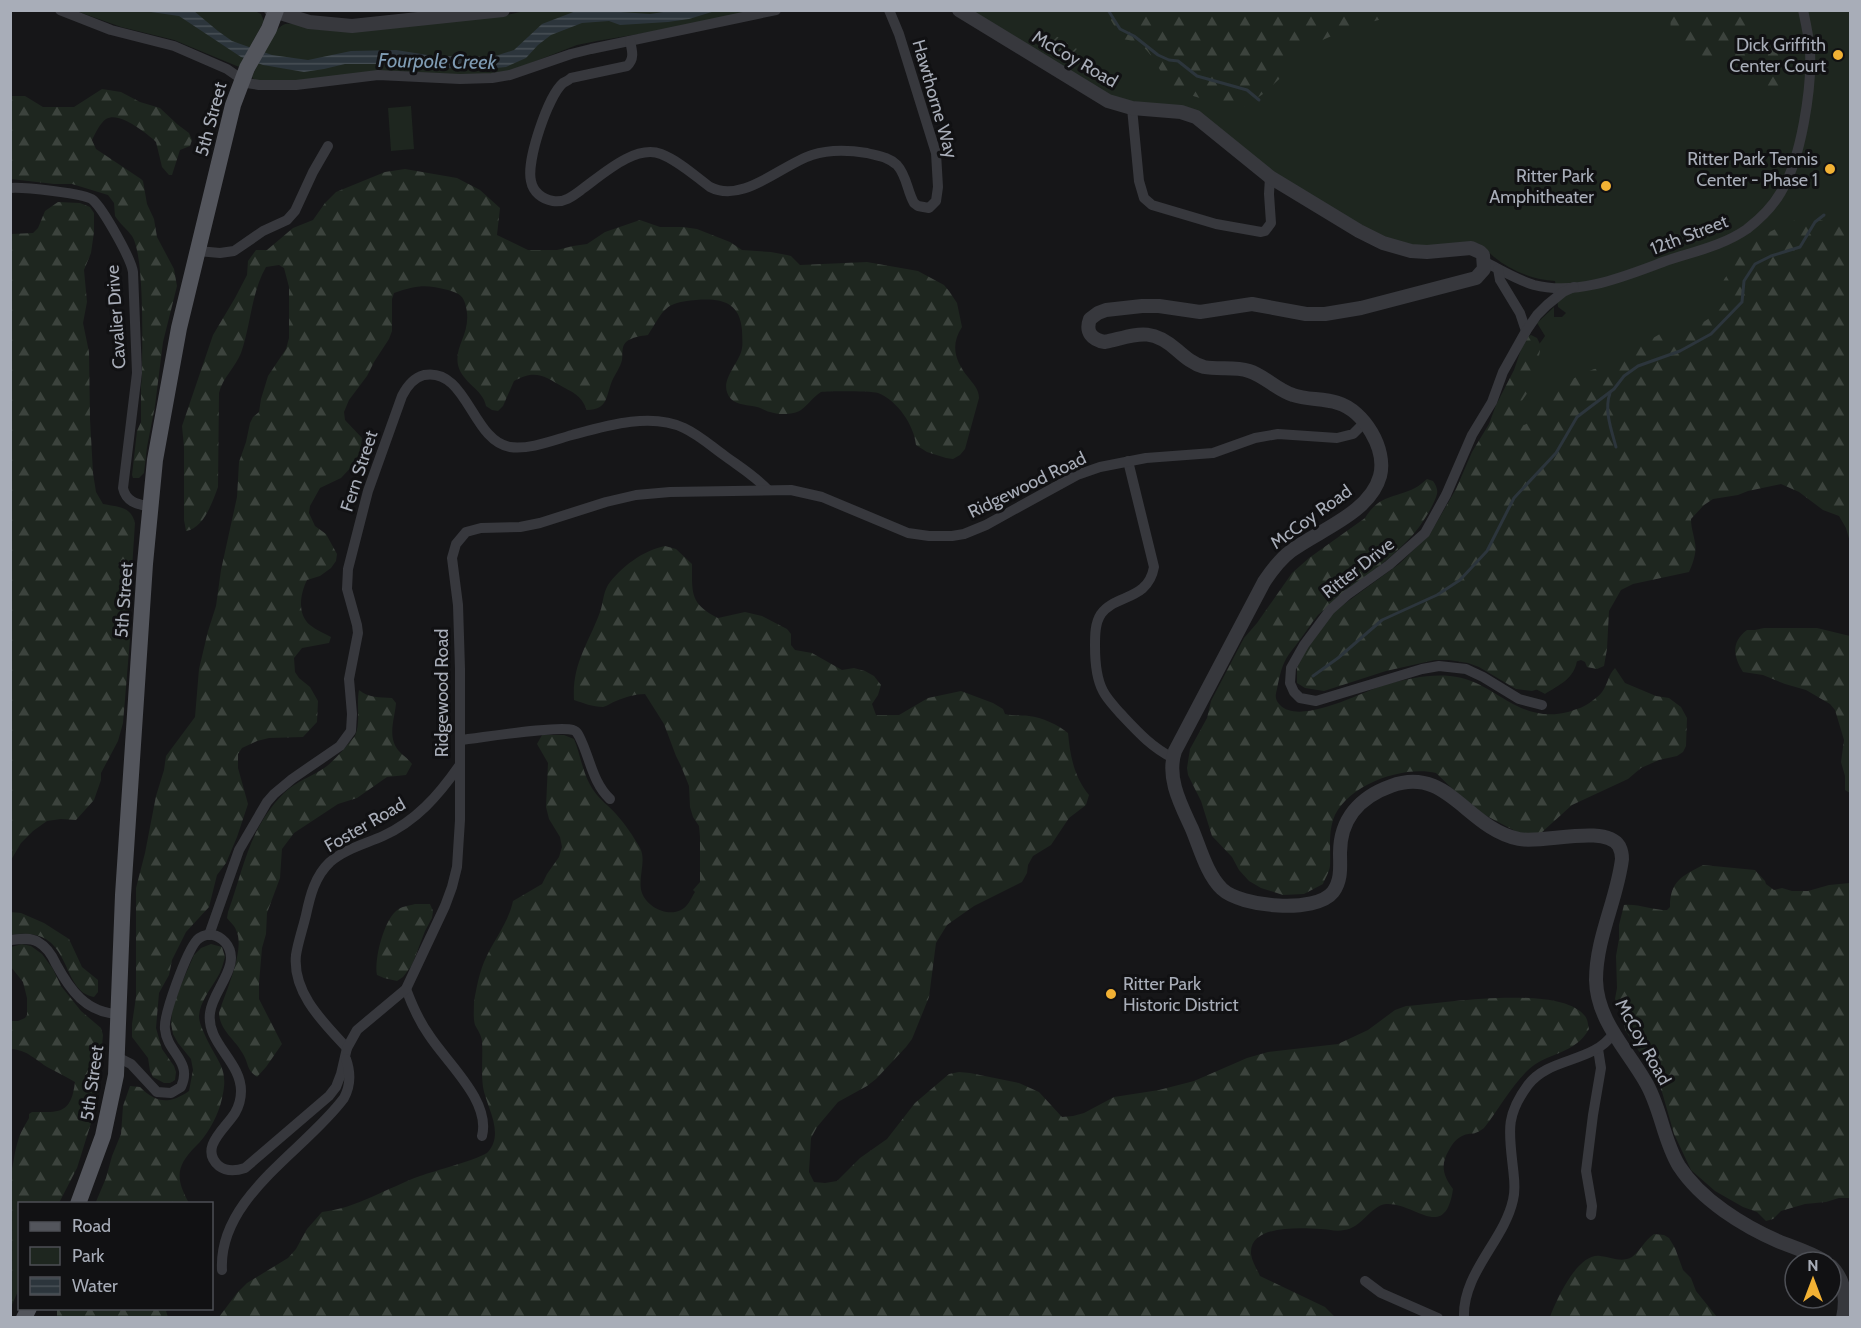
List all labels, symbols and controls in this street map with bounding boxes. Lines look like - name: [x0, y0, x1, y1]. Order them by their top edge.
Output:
- street label: McCoy Road: [1028, 26, 1122, 92]
- place label: Dick Griffith Center Court: [1729, 34, 1826, 77]
- street label: Hawthorne Way: [908, 37, 962, 161]
- water label: Fourpole Creek: [378, 48, 498, 74]
- marker: Dick Griffith Center Court: [1831, 48, 1845, 62]
- street label: 5th Street: [191, 80, 231, 158]
- place label: Ritter Park Tennis Center - Phase 1: [1687, 148, 1818, 191]
- marker: Ritter Park Tennis Center - Phase 1: [1823, 162, 1837, 176]
- place label: Ritter Park Amphitheater: [1489, 165, 1595, 208]
- marker: Ritter Park Amphitheater: [1599, 179, 1613, 193]
- street label: 12th Street: [1647, 210, 1731, 260]
- street label: Cavalier Drive: [101, 264, 131, 370]
- street label: Fern Street: [336, 428, 382, 514]
- street label: Ridgewood Road: [964, 447, 1090, 523]
- street label: McCoy Road: [1266, 480, 1356, 554]
- street label: Ritter Drive: [1317, 533, 1399, 603]
- street label: 5th Street: [110, 561, 138, 639]
- street label: Ridgewood Road: [431, 629, 453, 757]
- street label: Foster Road: [321, 793, 409, 857]
- place label: Ritter Park Historic District: [1123, 973, 1238, 1016]
- marker: Ritter Park Historic District: [1104, 987, 1118, 1001]
- street label: McCoy Road: [1610, 995, 1676, 1089]
- street label: 5th Street: [76, 1044, 108, 1122]
- legend: [18, 1202, 213, 1310]
- text: Road: [72, 1215, 111, 1237]
- text: Park: [72, 1245, 105, 1267]
- north arrow: [1783, 1250, 1843, 1310]
- text: N: [1807, 1256, 1819, 1275]
- text: Water: [72, 1275, 118, 1297]

